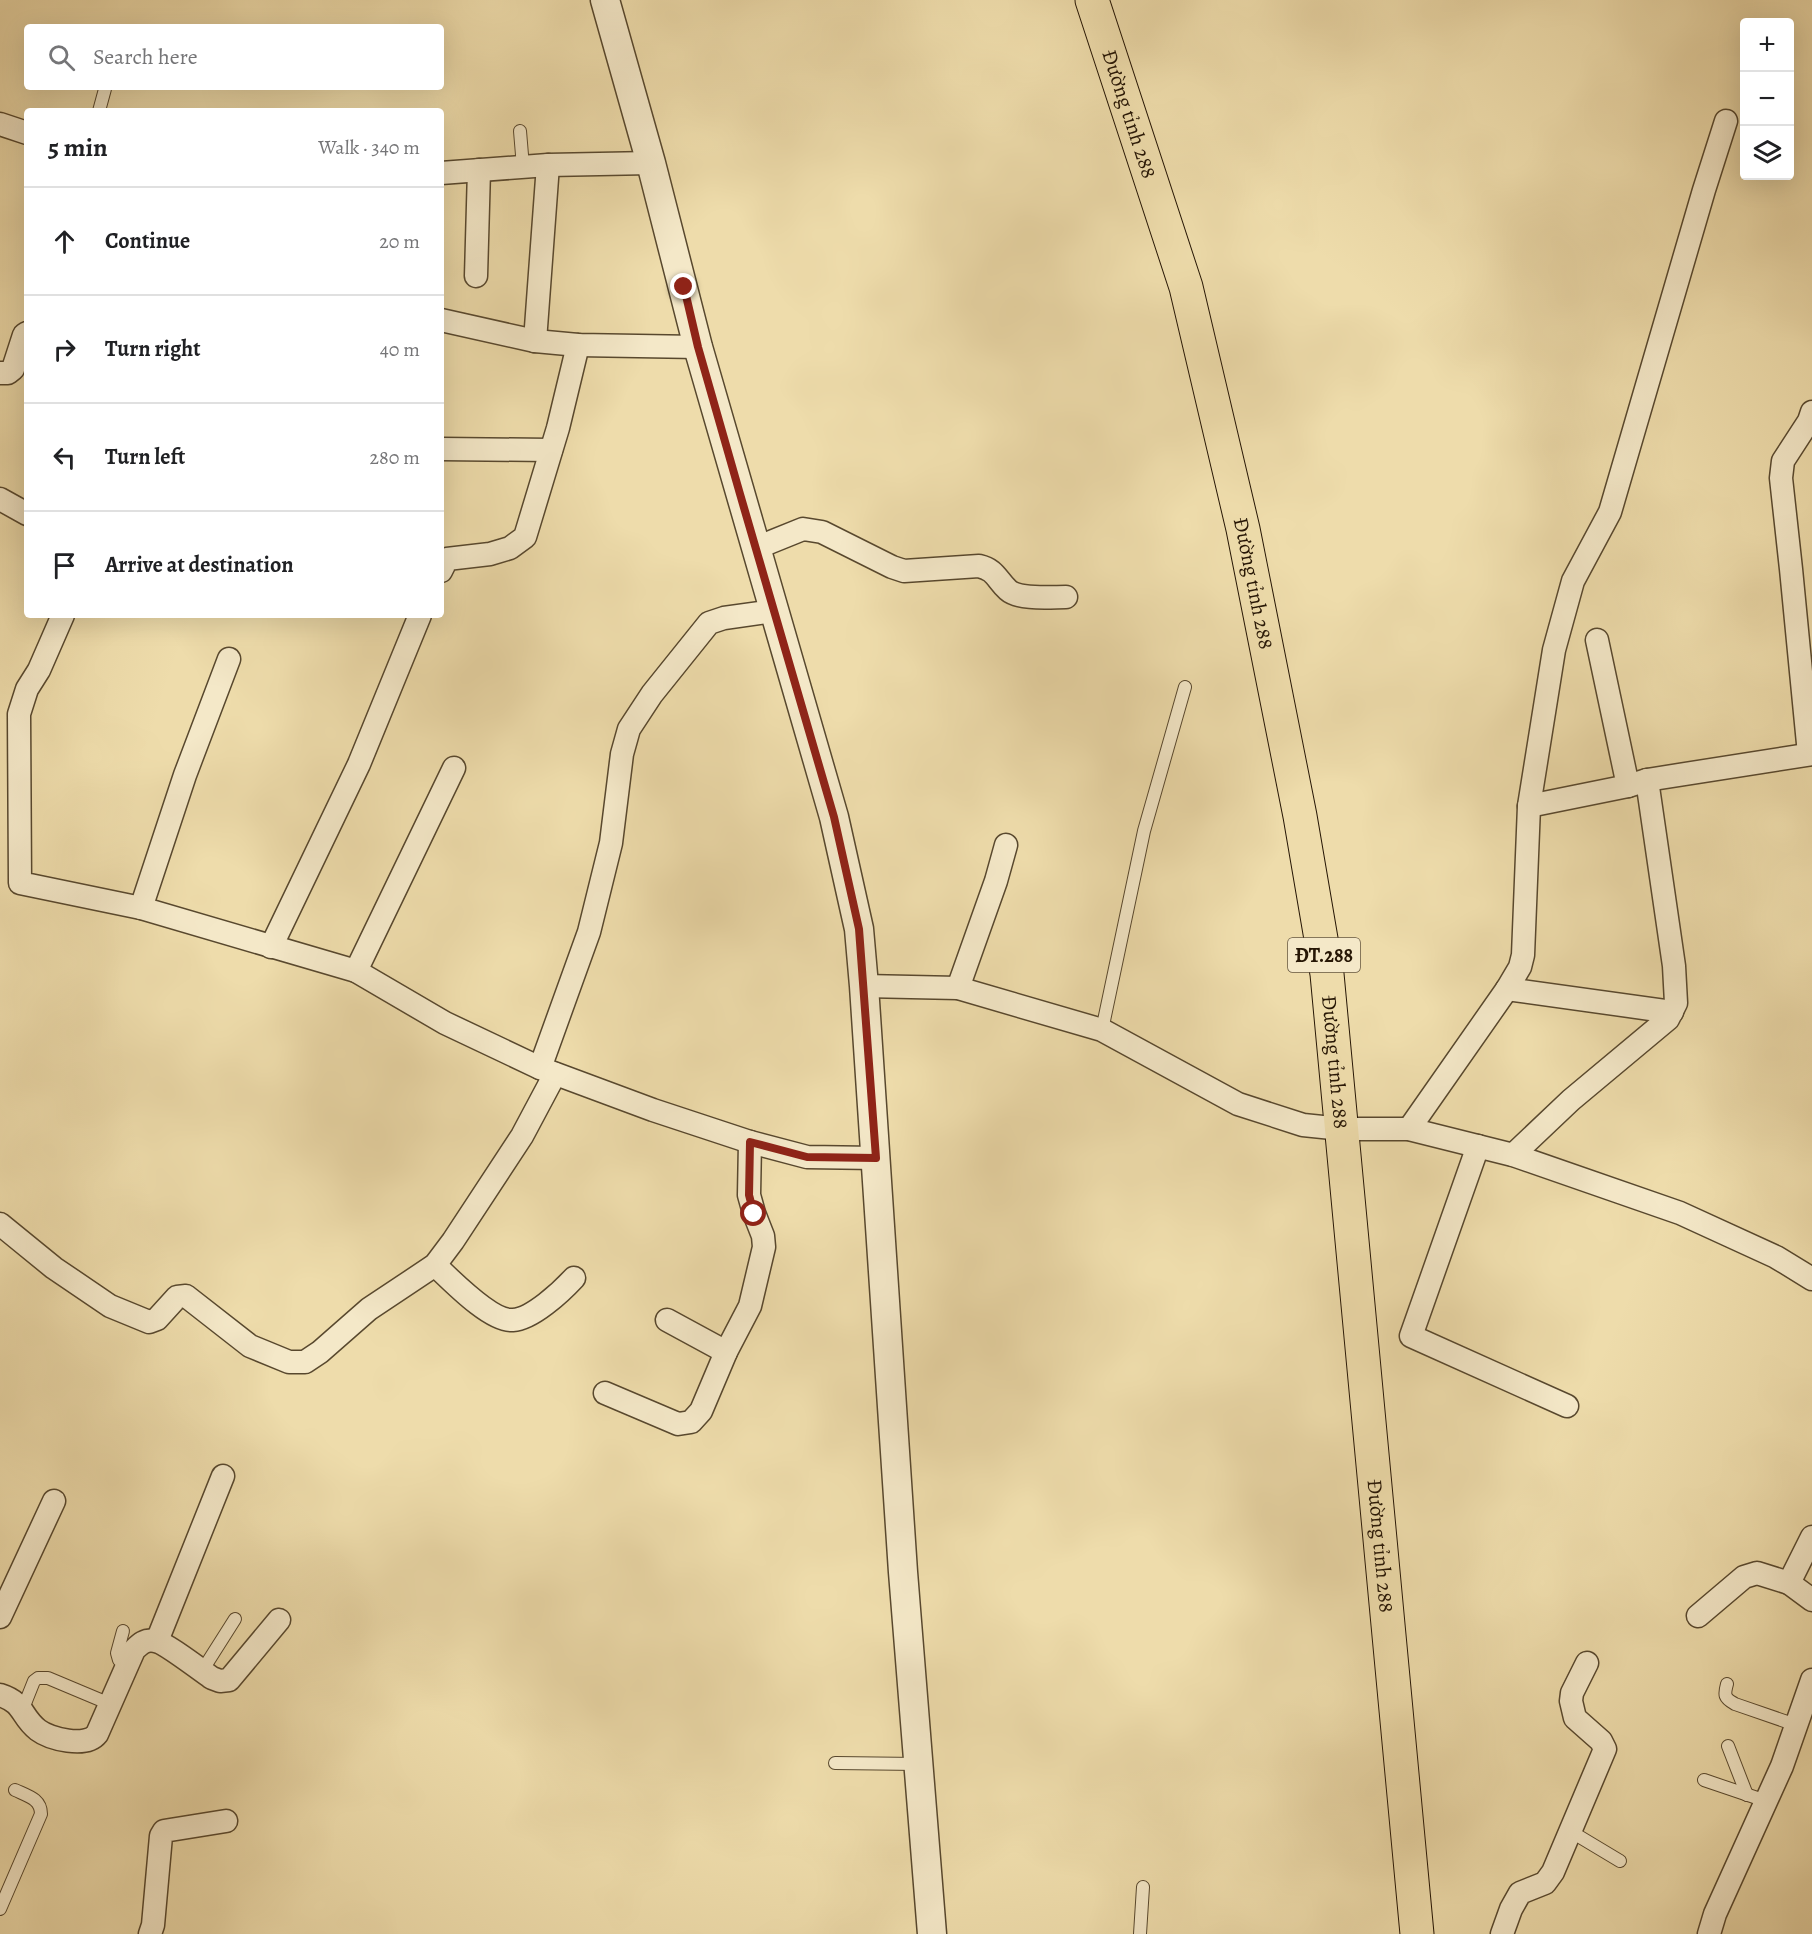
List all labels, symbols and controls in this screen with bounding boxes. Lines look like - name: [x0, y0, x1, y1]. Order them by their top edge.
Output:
- map controls: [1740, 18, 1794, 180]
- button: +: [1740, 18, 1794, 72]
- search box: [24, 24, 444, 90]
- icon: search: [45, 41, 78, 74]
- text: Search here: [93, 42, 198, 72]
- street label: Đường tỉnh 288: [1095, 46, 1163, 182]
- button: −: [1740, 72, 1794, 126]
- button: layers: [1740, 126, 1794, 180]
- text: 5 min: [48, 130, 108, 165]
- text: Walk · 340 m: [318, 134, 420, 161]
- icon: ahead: [48, 225, 81, 258]
- text: Continue: [105, 226, 190, 256]
- text: 20 m: [379, 228, 420, 255]
- route end: [670, 273, 696, 299]
- icon: right: [48, 333, 81, 366]
- text: Turn right: [105, 334, 201, 364]
- text: 40 m: [380, 336, 420, 363]
- icon: left: [48, 441, 81, 474]
- text: Turn left: [105, 442, 185, 472]
- text: 280 m: [370, 444, 420, 471]
- street label: Đường tỉnh 288: [1227, 515, 1281, 652]
- icon: arrive: [48, 549, 81, 582]
- text: Arrive at destination: [105, 550, 294, 580]
- road number: ĐT.288: [1288, 938, 1360, 972]
- street label: Đường tỉnh 288: [1315, 994, 1355, 1130]
- route start: [740, 1200, 766, 1226]
- street label: Đường tỉnh 288: [1360, 1478, 1401, 1614]

